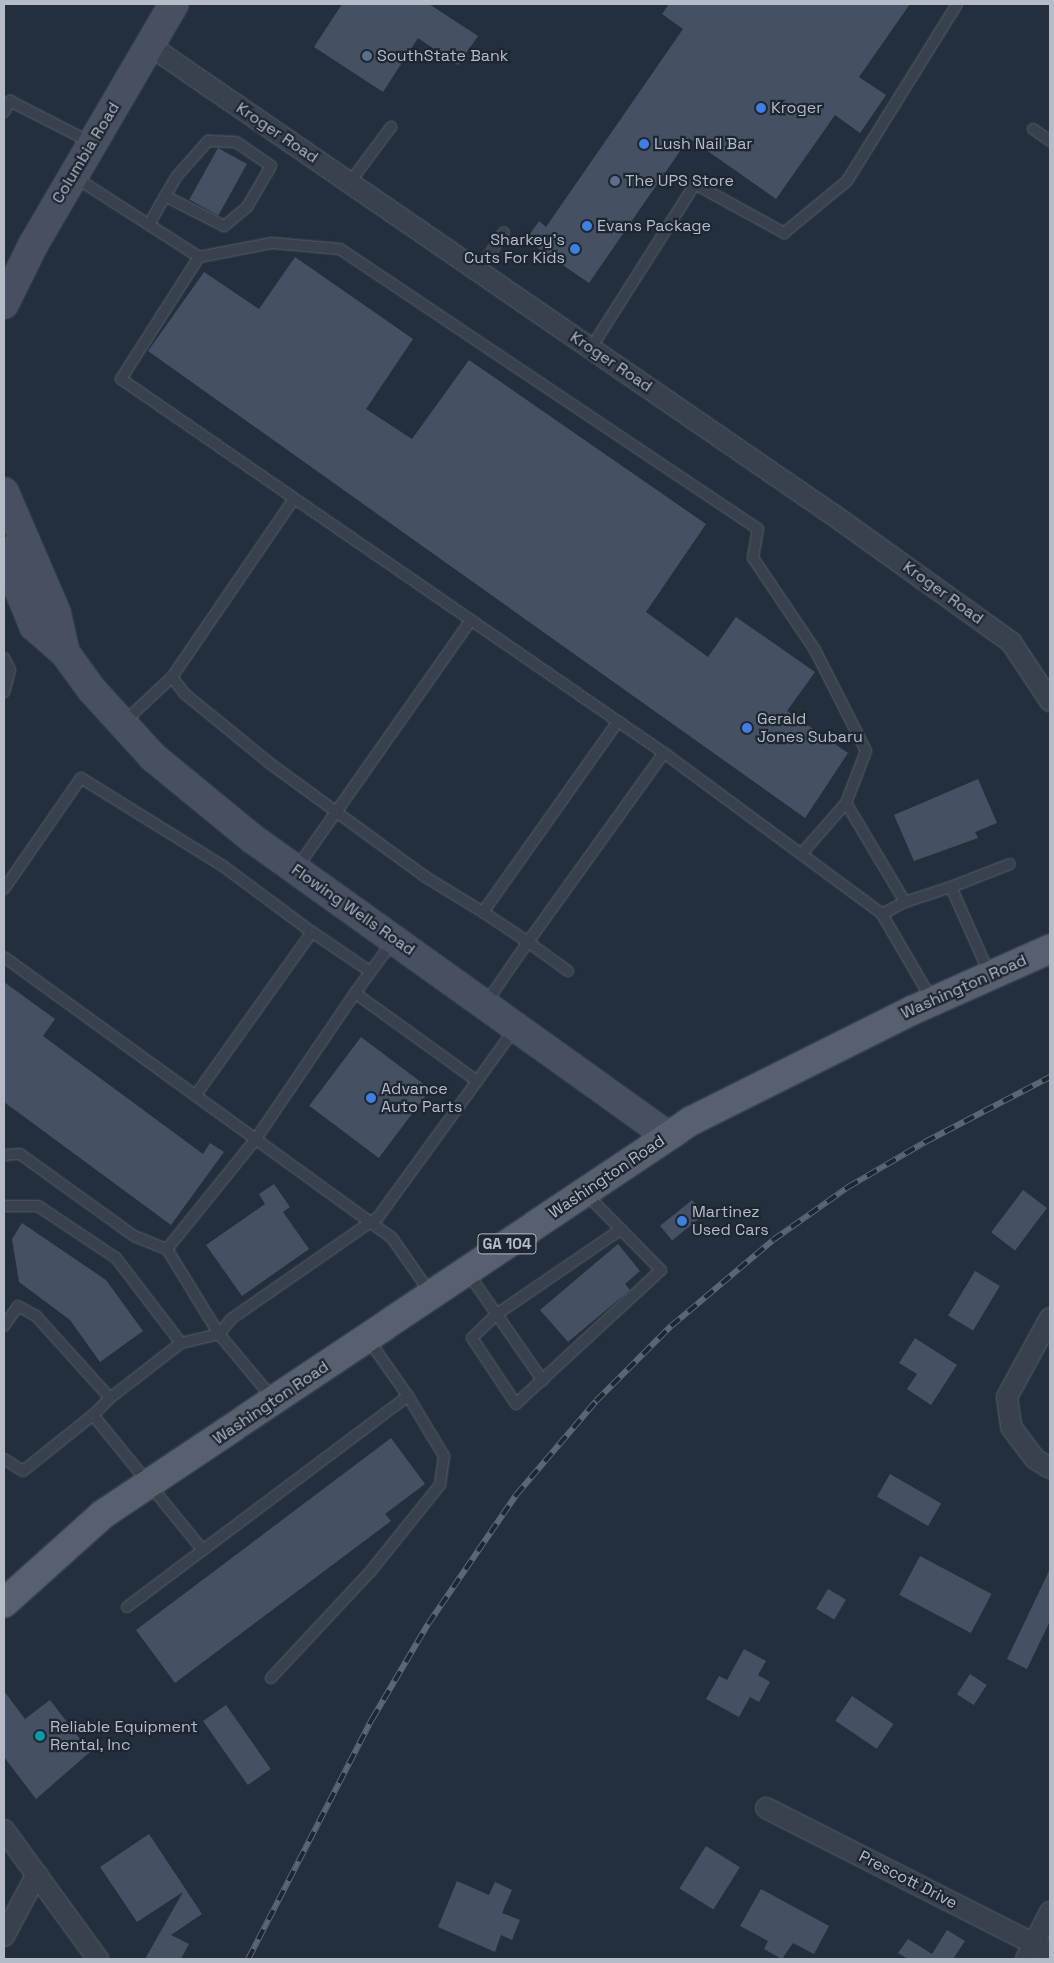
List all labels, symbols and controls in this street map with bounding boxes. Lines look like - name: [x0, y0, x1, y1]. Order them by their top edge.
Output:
- place label: SouthState Bank: [377, 46, 508, 66]
- marker: SouthState Bank: [361, 50, 373, 62]
- place label: Kroger: [771, 98, 822, 118]
- street label: Columbia Road: [48, 99, 124, 207]
- street label: Kroger Road: [232, 99, 322, 167]
- marker: Kroger: [755, 102, 767, 114]
- place label: Lush Nail Bar: [654, 134, 752, 154]
- marker: Lush Nail Bar: [638, 138, 650, 150]
- place label: The UPS Store: [625, 171, 734, 191]
- marker: The UPS Store: [609, 175, 621, 187]
- place label: Evans Package: [597, 216, 711, 236]
- marker: Evans Package: [581, 220, 593, 232]
- place label: Sharkey's Cuts For Kids: [464, 230, 565, 268]
- marker: Sharkey's Cuts For Kids: [569, 243, 581, 255]
- street label: Kroger Road: [566, 328, 656, 396]
- street label: Kroger Road: [899, 557, 987, 629]
- place label: Gerald Jones Subaru: [757, 709, 863, 747]
- marker: Gerald Jones Subaru: [741, 722, 753, 734]
- street label: Flowing Wells Road: [288, 860, 418, 960]
- street label: Washington Road: [898, 951, 1030, 1023]
- place label: Advance Auto Parts: [381, 1079, 462, 1117]
- marker: Advance Auto Parts: [365, 1092, 377, 1104]
- street label: Washington Road: [546, 1131, 668, 1223]
- place label: Martinez Used Cars: [692, 1202, 769, 1240]
- marker: Martinez Used Cars: [676, 1215, 688, 1227]
- road number: GA 104: [477, 1232, 537, 1256]
- street label: Washington Road: [210, 1357, 332, 1449]
- place label: Reliable Equipment Rental, Inc: [50, 1717, 198, 1755]
- marker: Reliable Equipment Rental, Inc: [34, 1730, 46, 1742]
- street label: Prescott Drive: [856, 1847, 960, 1913]

